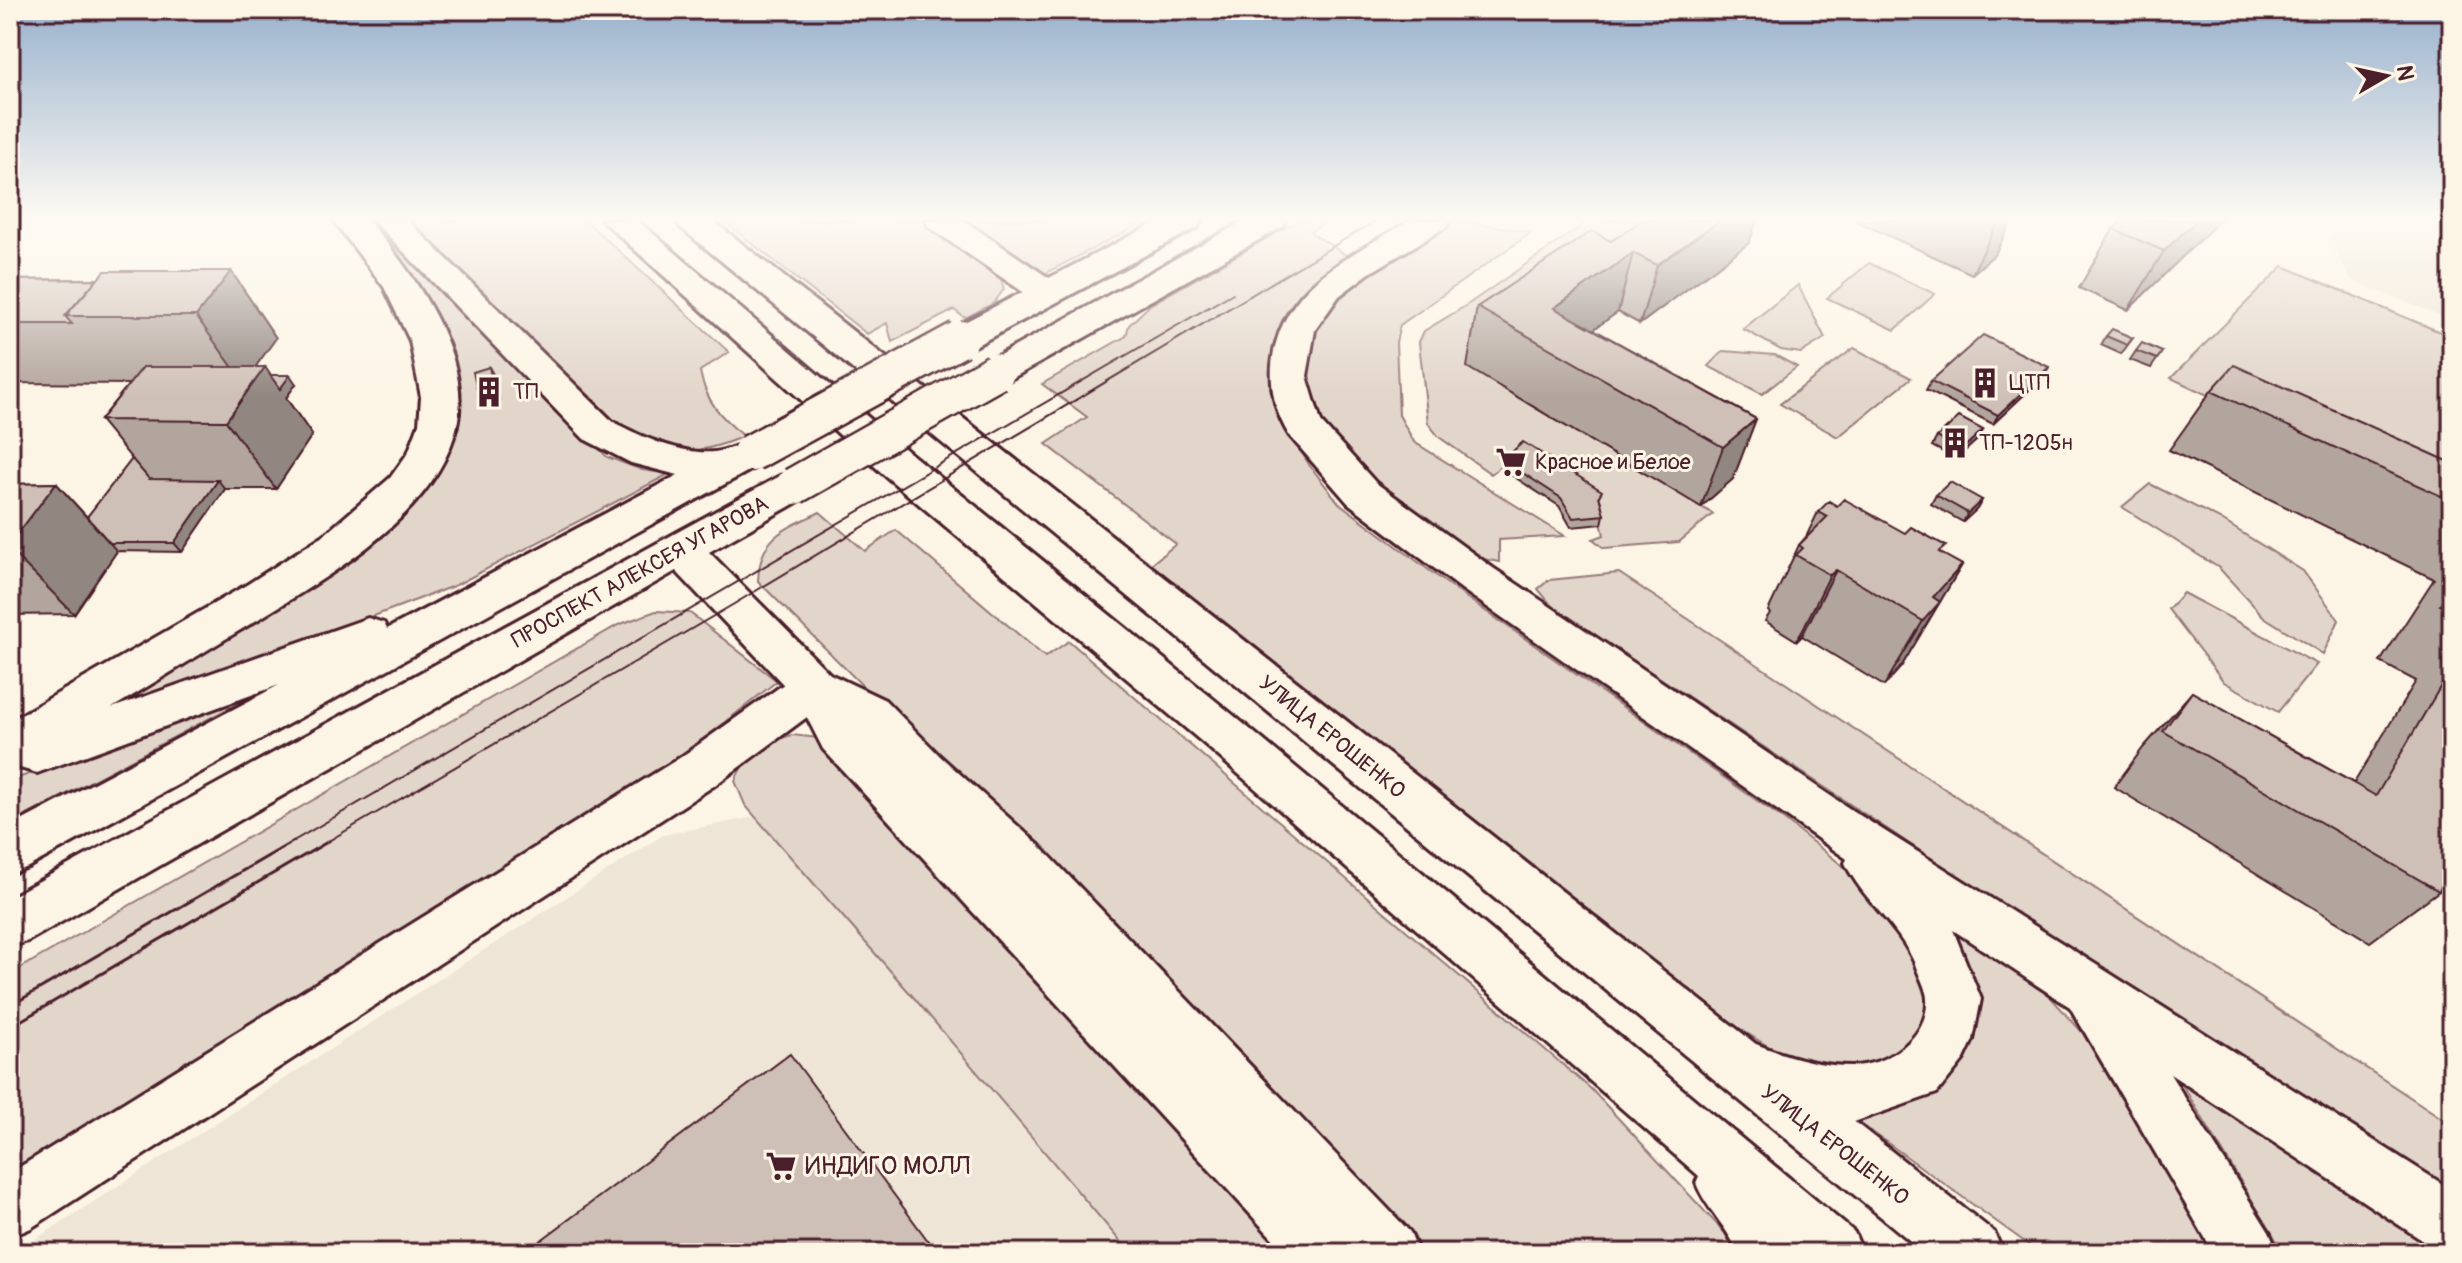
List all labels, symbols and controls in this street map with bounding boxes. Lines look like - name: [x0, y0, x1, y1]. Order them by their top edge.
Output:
- north arrow: [2346, 36, 2426, 116]
- text: N: [2390, 63, 2420, 83]
- building icon: ЦТП: [1968, 366, 2002, 400]
- place label: ЦТП: [2009, 369, 2050, 397]
- building icon: ТП: [472, 375, 506, 409]
- place label: ТП: [513, 378, 538, 406]
- building icon: ТП-1205н: [1938, 426, 1972, 460]
- place label: ТП-1205н: [1979, 429, 2073, 457]
- supermarket icon: Красное и Белое: [1494, 445, 1528, 479]
- place label: Красное и Белое: [1535, 448, 1691, 476]
- street label: ПРОСПЕКТ АЛЕКСЕЯ УГАРОВА: [507, 490, 773, 654]
- street label: УЛИЦА ЕРОШЕНКО: [1253, 669, 1411, 805]
- street label: УЛИЦА ЕРОШЕНКО: [1755, 1078, 1915, 1212]
- supermarket icon: ИНДИГО МОЛЛ: [764, 1149, 798, 1183]
- place label: ИНДИГО МОЛЛ: [805, 1150, 970, 1182]

